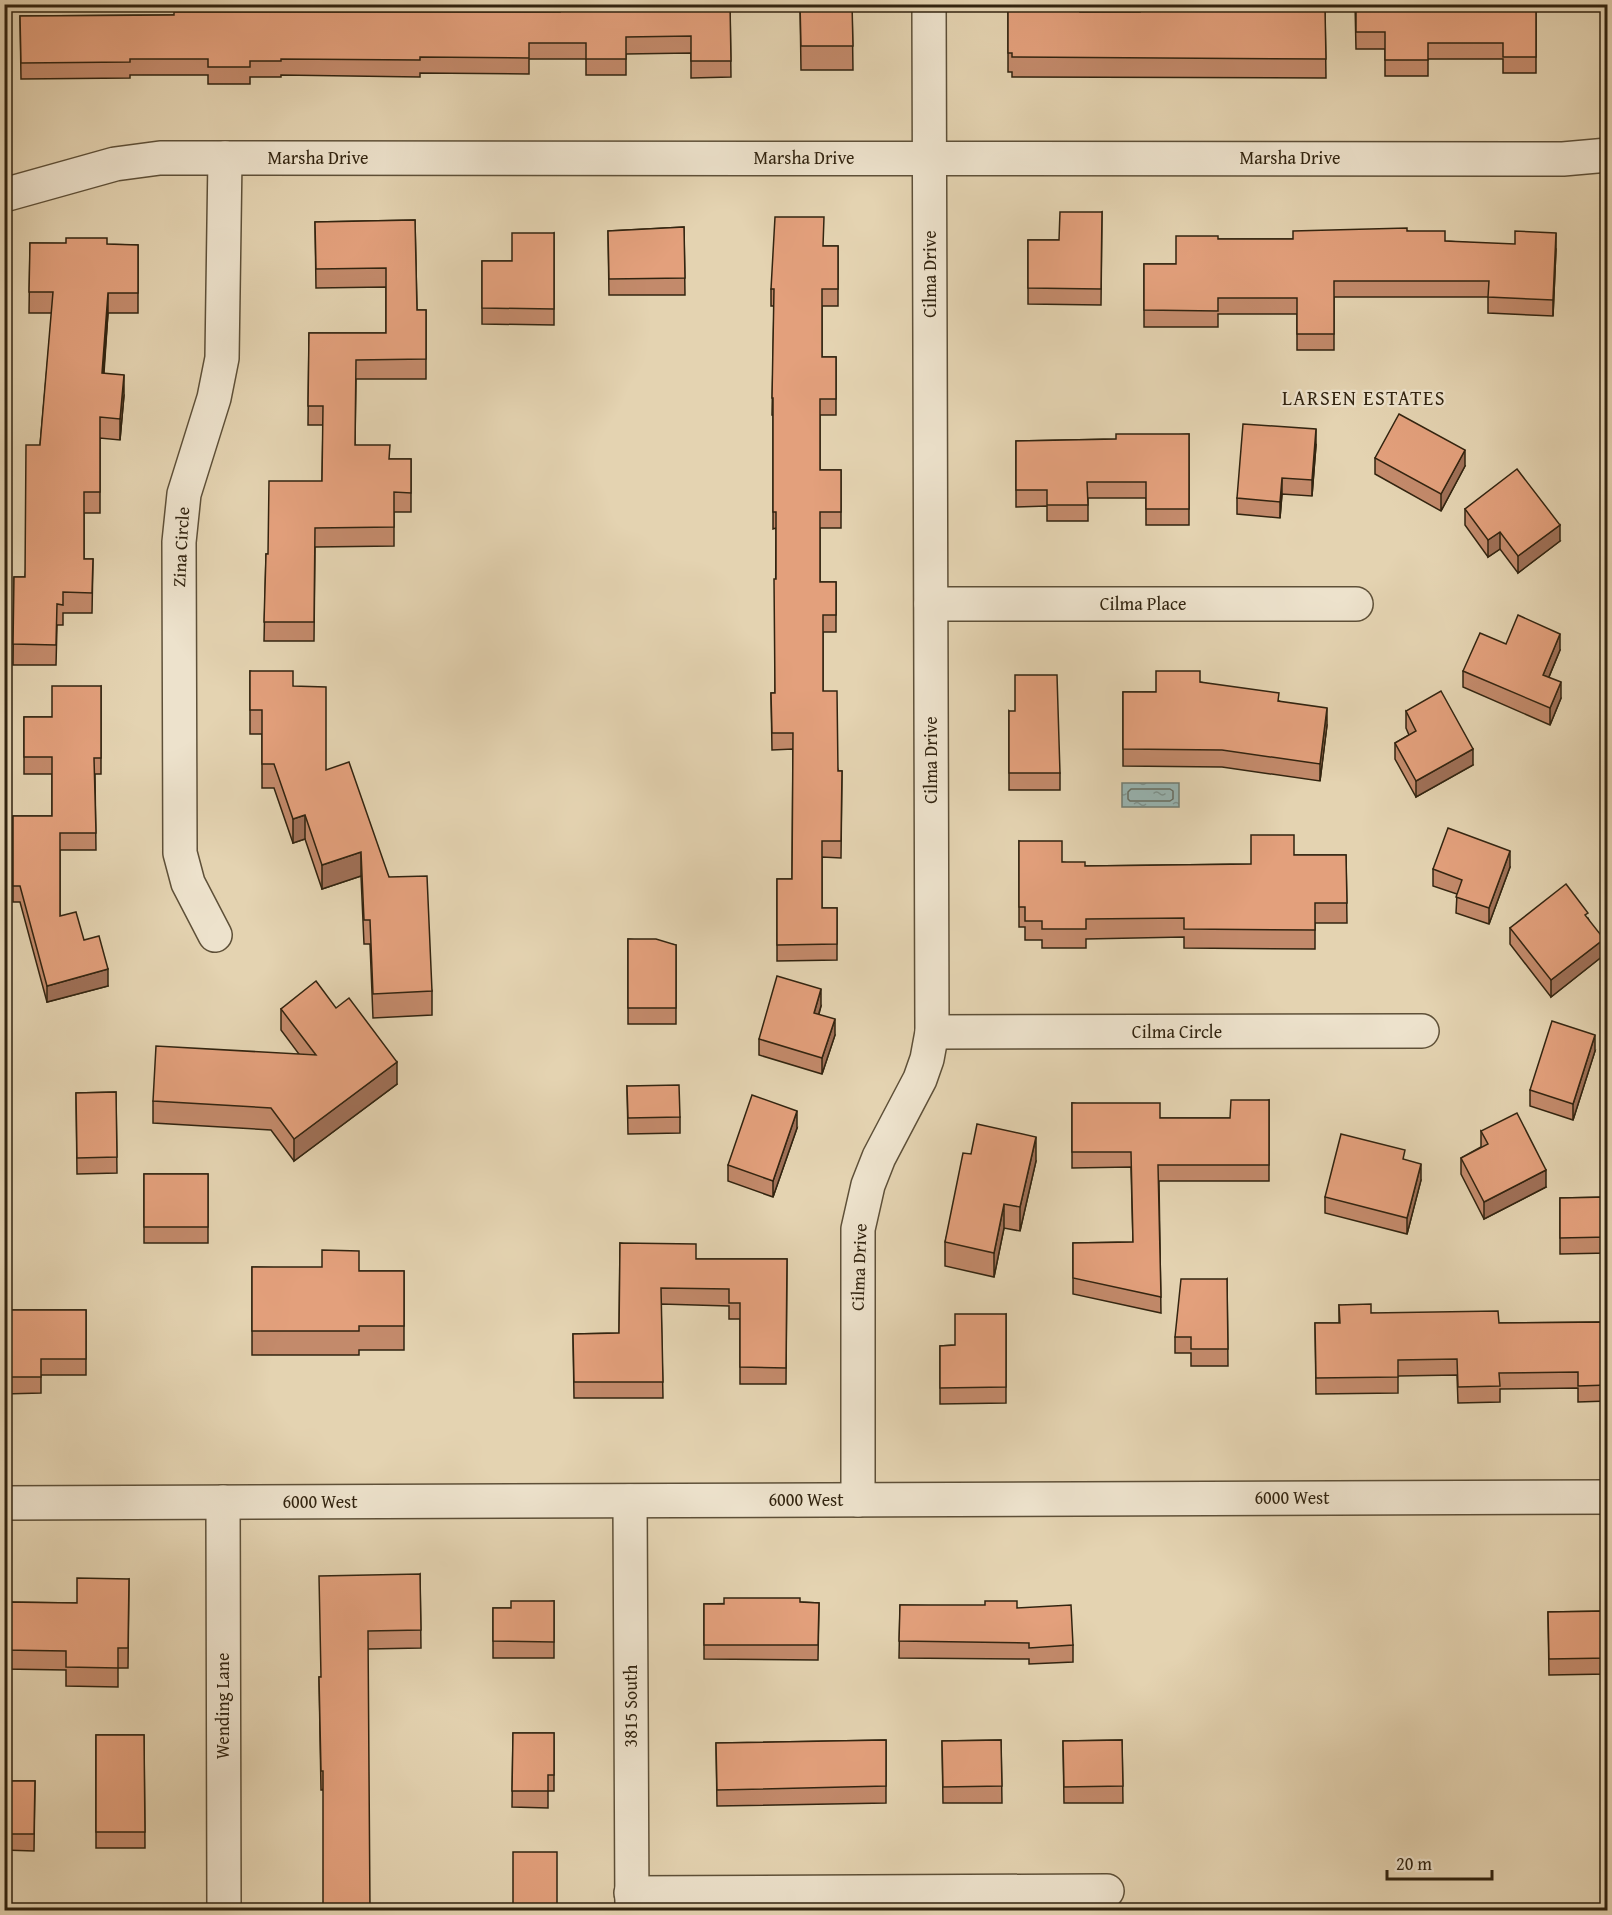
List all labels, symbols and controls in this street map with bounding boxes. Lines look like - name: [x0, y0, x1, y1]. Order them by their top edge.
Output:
- street label: Marsha Drive: [268, 144, 368, 171]
- street label: Marsha Drive: [754, 144, 854, 171]
- street label: Marsha Drive: [1240, 144, 1340, 171]
- street label: Cilma Drive: [916, 230, 943, 318]
- district label: LARSEN ESTATES: [1282, 383, 1446, 412]
- street label: Zina Circle: [165, 506, 196, 588]
- street label: Cilma Place: [1100, 590, 1186, 617]
- street label: Cilma Drive: [917, 716, 944, 804]
- street label: Cilma Circle: [1132, 1018, 1222, 1045]
- street label: Cilma Drive: [843, 1223, 874, 1311]
- street label: 6000 West: [1254, 1484, 1330, 1511]
- street label: 6000 West: [768, 1486, 844, 1513]
- street label: 6000 West: [282, 1488, 358, 1515]
- street label: Wending Lane: [209, 1653, 236, 1759]
- street label: 3815 South: [617, 1665, 644, 1747]
- scale bar: [1387, 1843, 1492, 1881]
- text: 20 m: [1396, 1850, 1432, 1877]

